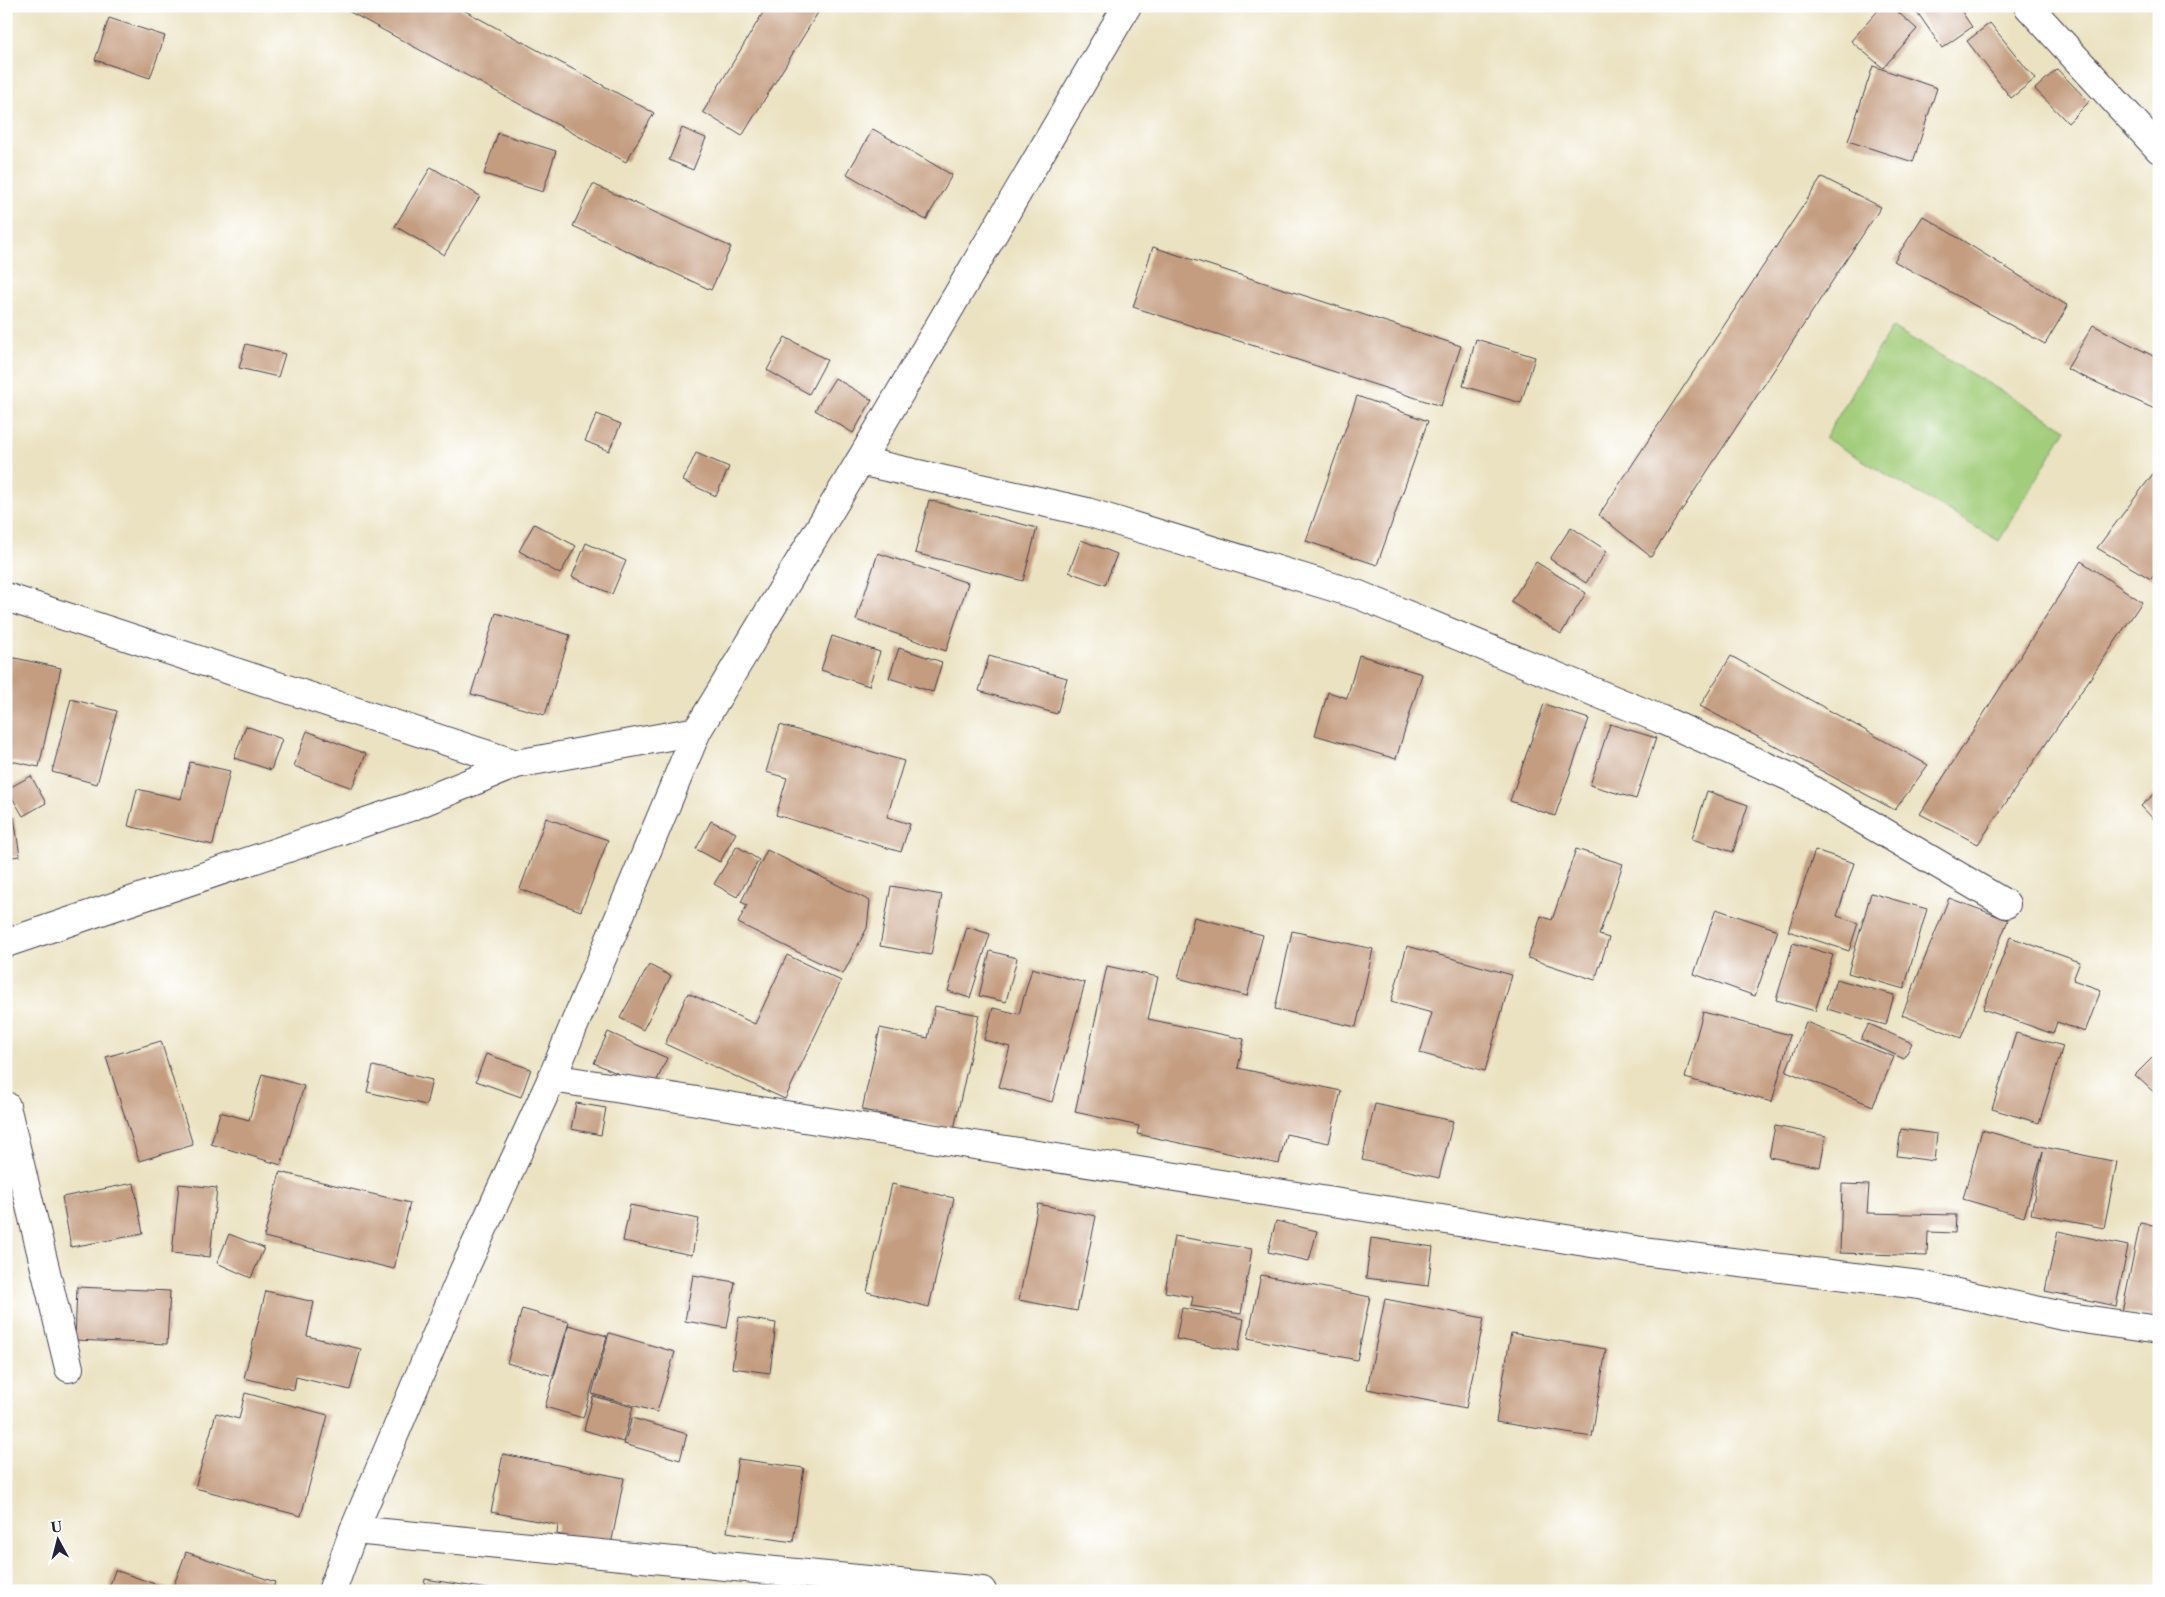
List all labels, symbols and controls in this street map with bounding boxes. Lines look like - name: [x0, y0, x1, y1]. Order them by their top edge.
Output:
- north arrow: [32, 1514, 82, 1564]
- text: U: [50, 1517, 64, 1537]

